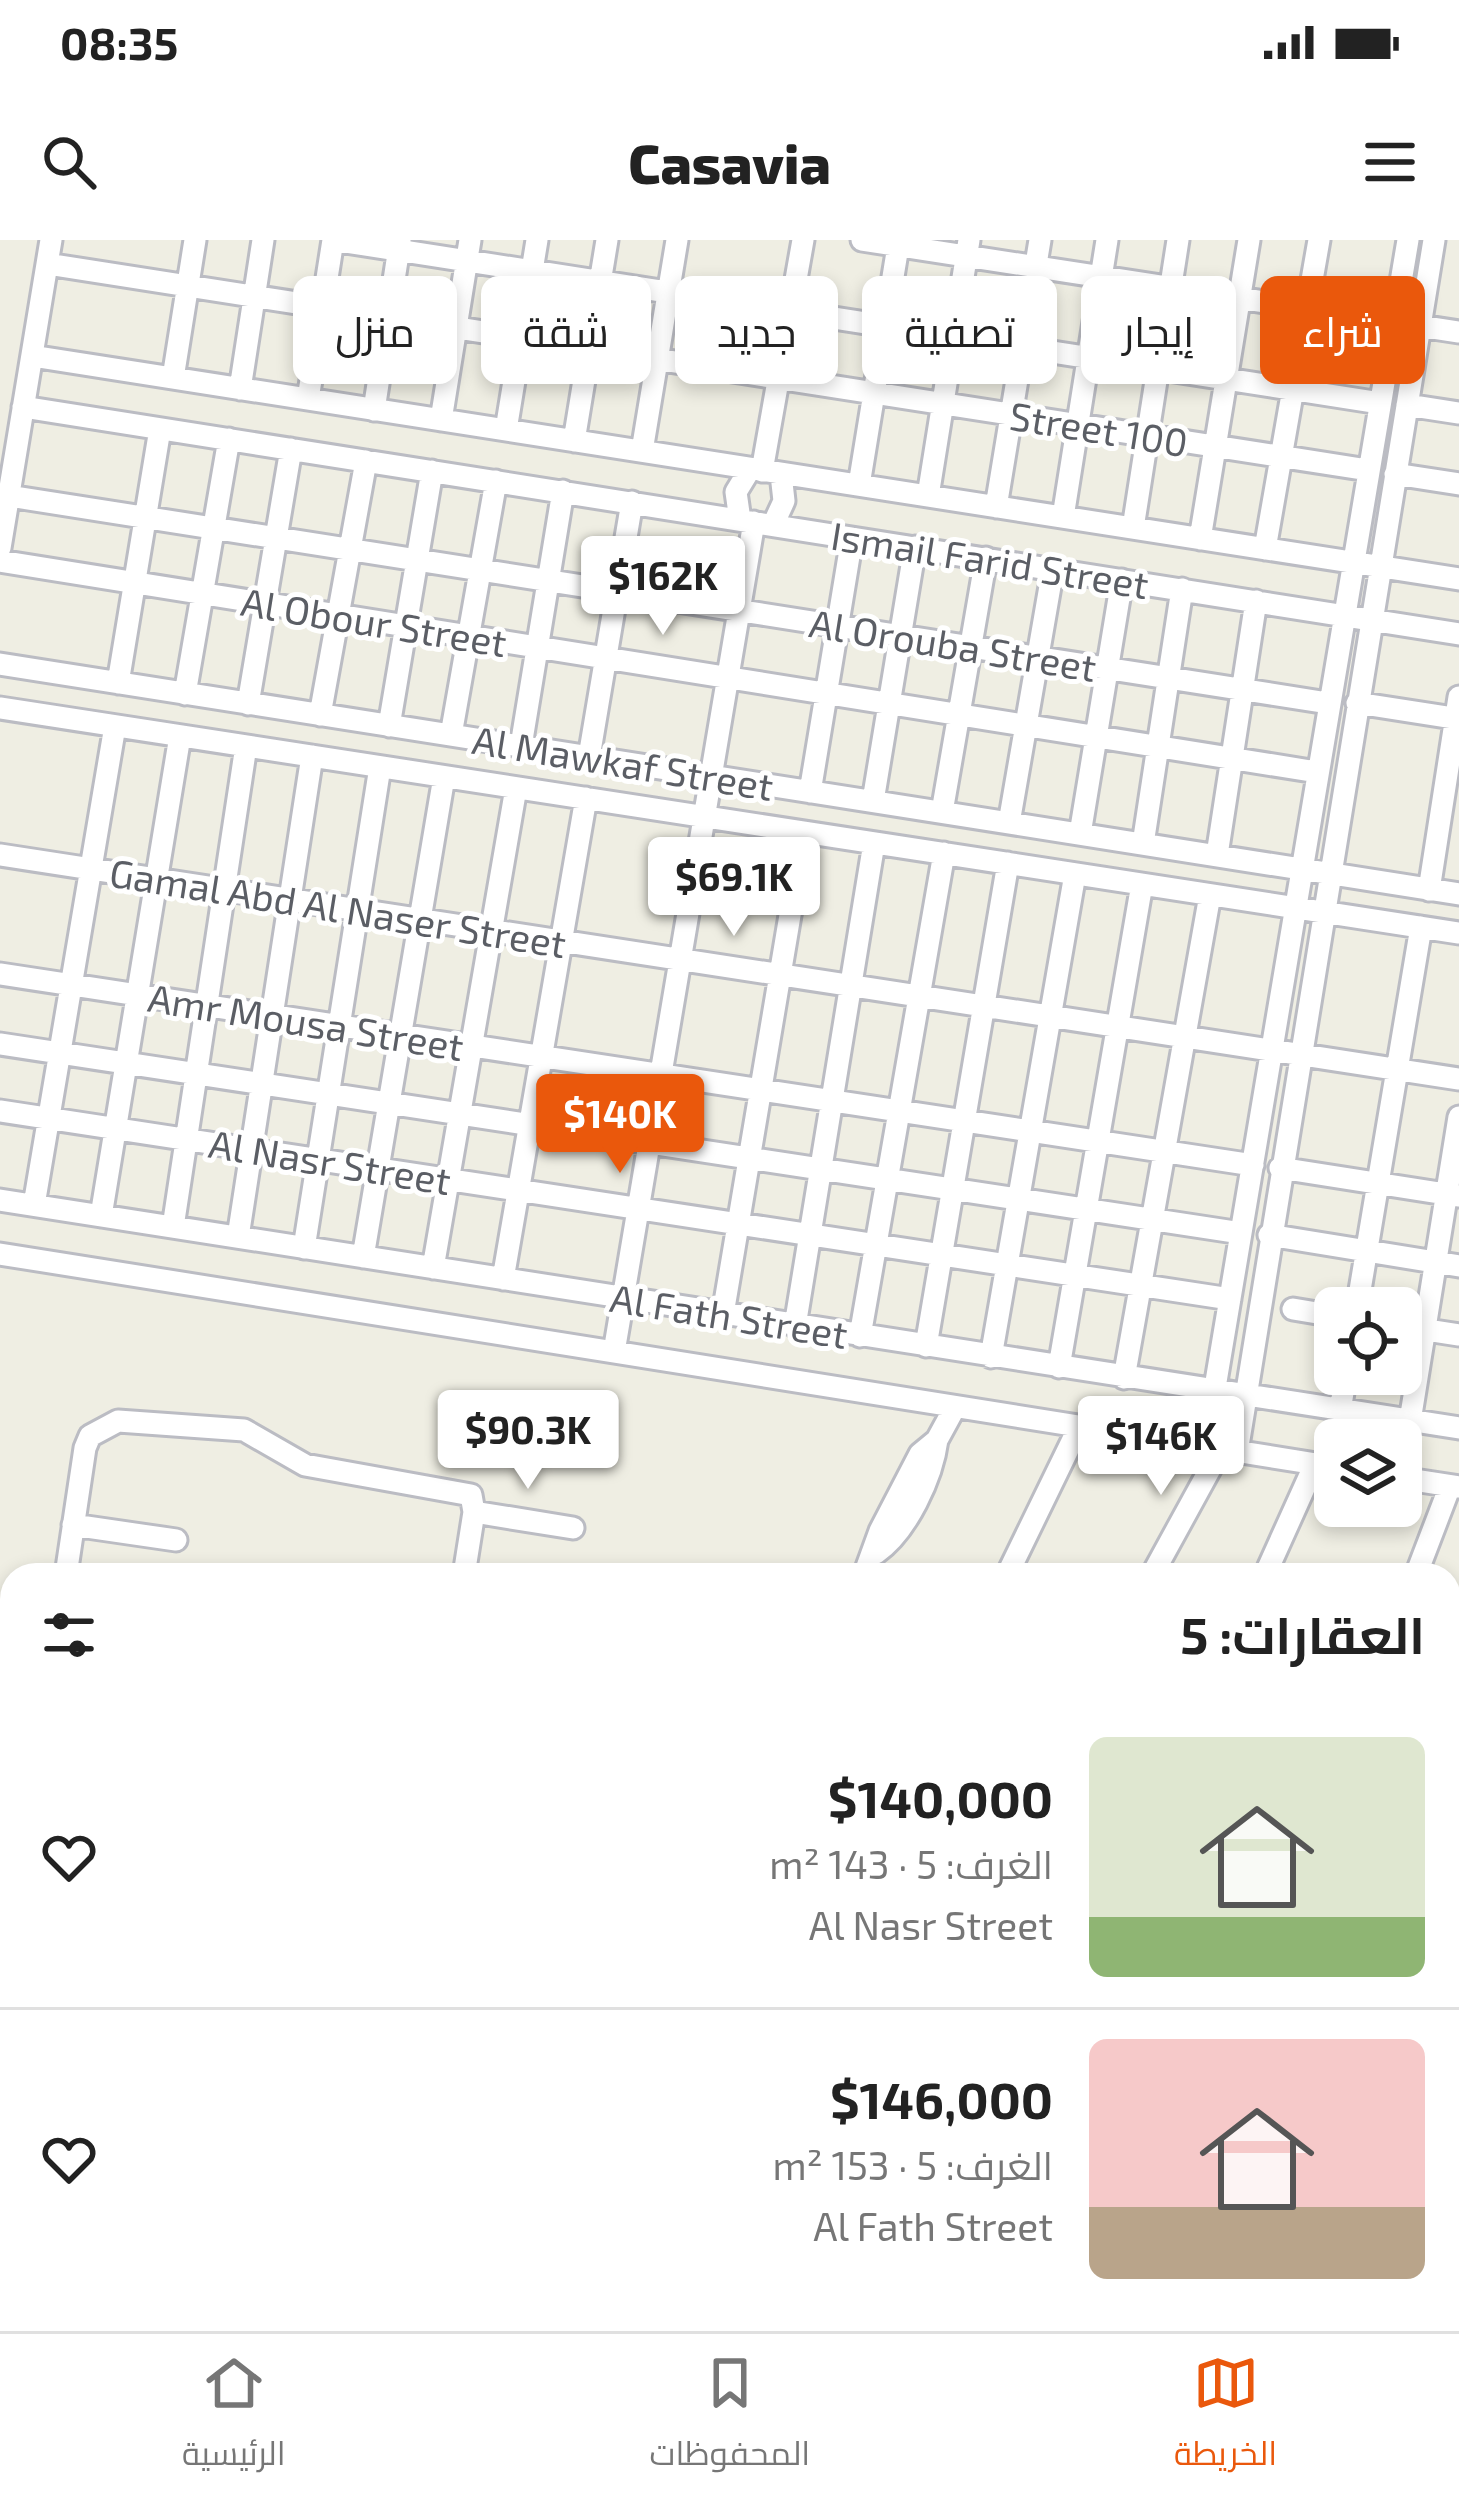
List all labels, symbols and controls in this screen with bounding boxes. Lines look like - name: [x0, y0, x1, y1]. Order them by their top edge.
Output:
- text: 08:35: [60, 15, 178, 69]
- icon: search: [36, 129, 102, 195]
- icon: menu: [1357, 129, 1423, 195]
- text: Casavia: [628, 130, 831, 195]
- chip: منزل: [293, 276, 457, 384]
- chip: شقة: [481, 276, 651, 384]
- chip: جديد: [675, 276, 838, 384]
- chip: تصفية: [862, 276, 1057, 384]
- chip: إيجار: [1081, 276, 1236, 384]
- chip: شراء: [1260, 276, 1425, 384]
- street label: Street 100: [1007, 391, 1191, 465]
- street label: Ismail Farid Street: [828, 511, 1152, 607]
- pin: $162K: [579, 536, 747, 638]
- text: $162K: [608, 551, 718, 598]
- street label: Al Obour Street: [238, 577, 510, 665]
- street label: Al Orouba Street: [806, 598, 1100, 690]
- street label: Al Mawkaf Street: [469, 715, 777, 809]
- pin: $69.1K: [636, 837, 832, 939]
- street label: Gamal Abd Al Naser Street: [106, 848, 570, 966]
- text: $69.1K: [675, 852, 793, 899]
- street label: Amr Mousa Street: [145, 973, 467, 1069]
- pin: $140K: [536, 1074, 704, 1176]
- text: $140K: [563, 1089, 677, 1136]
- street label: Al Nasr Street: [206, 1119, 454, 1203]
- street label: Al Fath Street: [607, 1273, 851, 1357]
- map controls: [1314, 1287, 1422, 1527]
- button: locate: [1314, 1287, 1422, 1395]
- pin: $90.3K: [430, 1390, 626, 1492]
- pin: $146K: [1077, 1396, 1245, 1498]
- text: $90.3K: [465, 1405, 591, 1452]
- text: $146K: [1105, 1411, 1217, 1458]
- button: layers: [1314, 1419, 1422, 1527]
- icon: filters: [36, 1602, 102, 1668]
- text: العقارات: 5: [1180, 1603, 1425, 1664]
- text: $140,000: [828, 1767, 1053, 1828]
- icon: home: [1185, 1785, 1329, 1929]
- icon: heart: [36, 1824, 102, 1890]
- text: الغرف: 5 · 143 m²: [769, 1840, 1053, 1887]
- text: Al Nasr Street: [809, 1901, 1053, 1948]
- text: $146,000: [830, 2068, 1053, 2129]
- icon: home: [1185, 2087, 1329, 2231]
- icon: heart: [36, 2126, 102, 2192]
- text: الغرف: 5 · 153 m²: [772, 2141, 1053, 2188]
- text: Al Fath Street: [813, 2202, 1053, 2249]
- tab: الرئيسية: [182, 2350, 286, 2484]
- tab: المحفوظات: [649, 2350, 810, 2484]
- tab: الخريطة: [1174, 2350, 1277, 2484]

